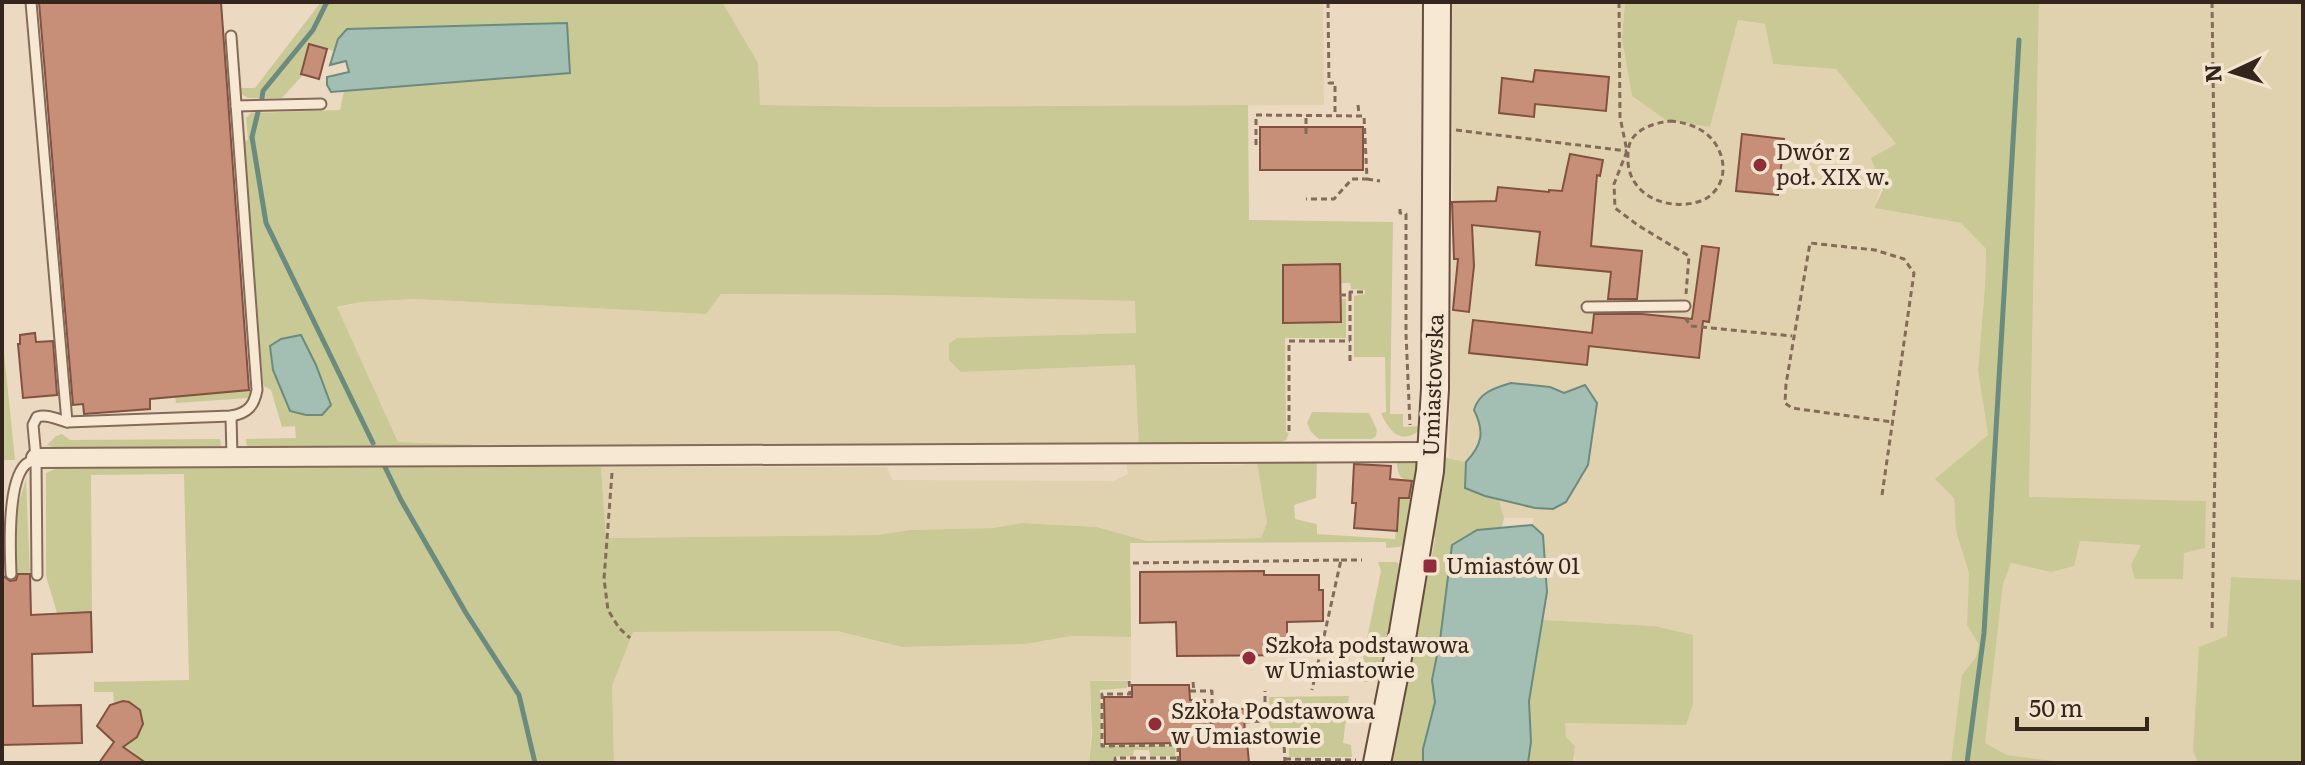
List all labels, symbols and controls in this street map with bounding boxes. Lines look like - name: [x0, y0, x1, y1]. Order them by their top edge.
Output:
- north arrow: [2193, 32, 2273, 112]
- text: N: [2194, 63, 2229, 84]
- place label: Dwór z poł. XIX w.: [1776, 134, 1890, 192]
- marker: Dwór z poł. XIX w.: [1751, 156, 1769, 174]
- street label: Umiastowska: [1413, 313, 1450, 457]
- place label: Umiastów 01: [1446, 548, 1580, 581]
- marker: Umiastów 01: [1421, 557, 1439, 575]
- place label: Szkoła podstawowa w Umiastowie: [1265, 627, 1470, 685]
- marker: Szkoła podstawowa w Umiastowie: [1240, 649, 1258, 667]
- scale bar: [2017, 681, 2147, 731]
- text: 50 m: [2029, 689, 2083, 724]
- place label: Szkoła Podstawowa w Umiastowie: [1171, 693, 1375, 751]
- marker: Szkoła Podstawowa w Umiastowie: [1146, 715, 1164, 733]

